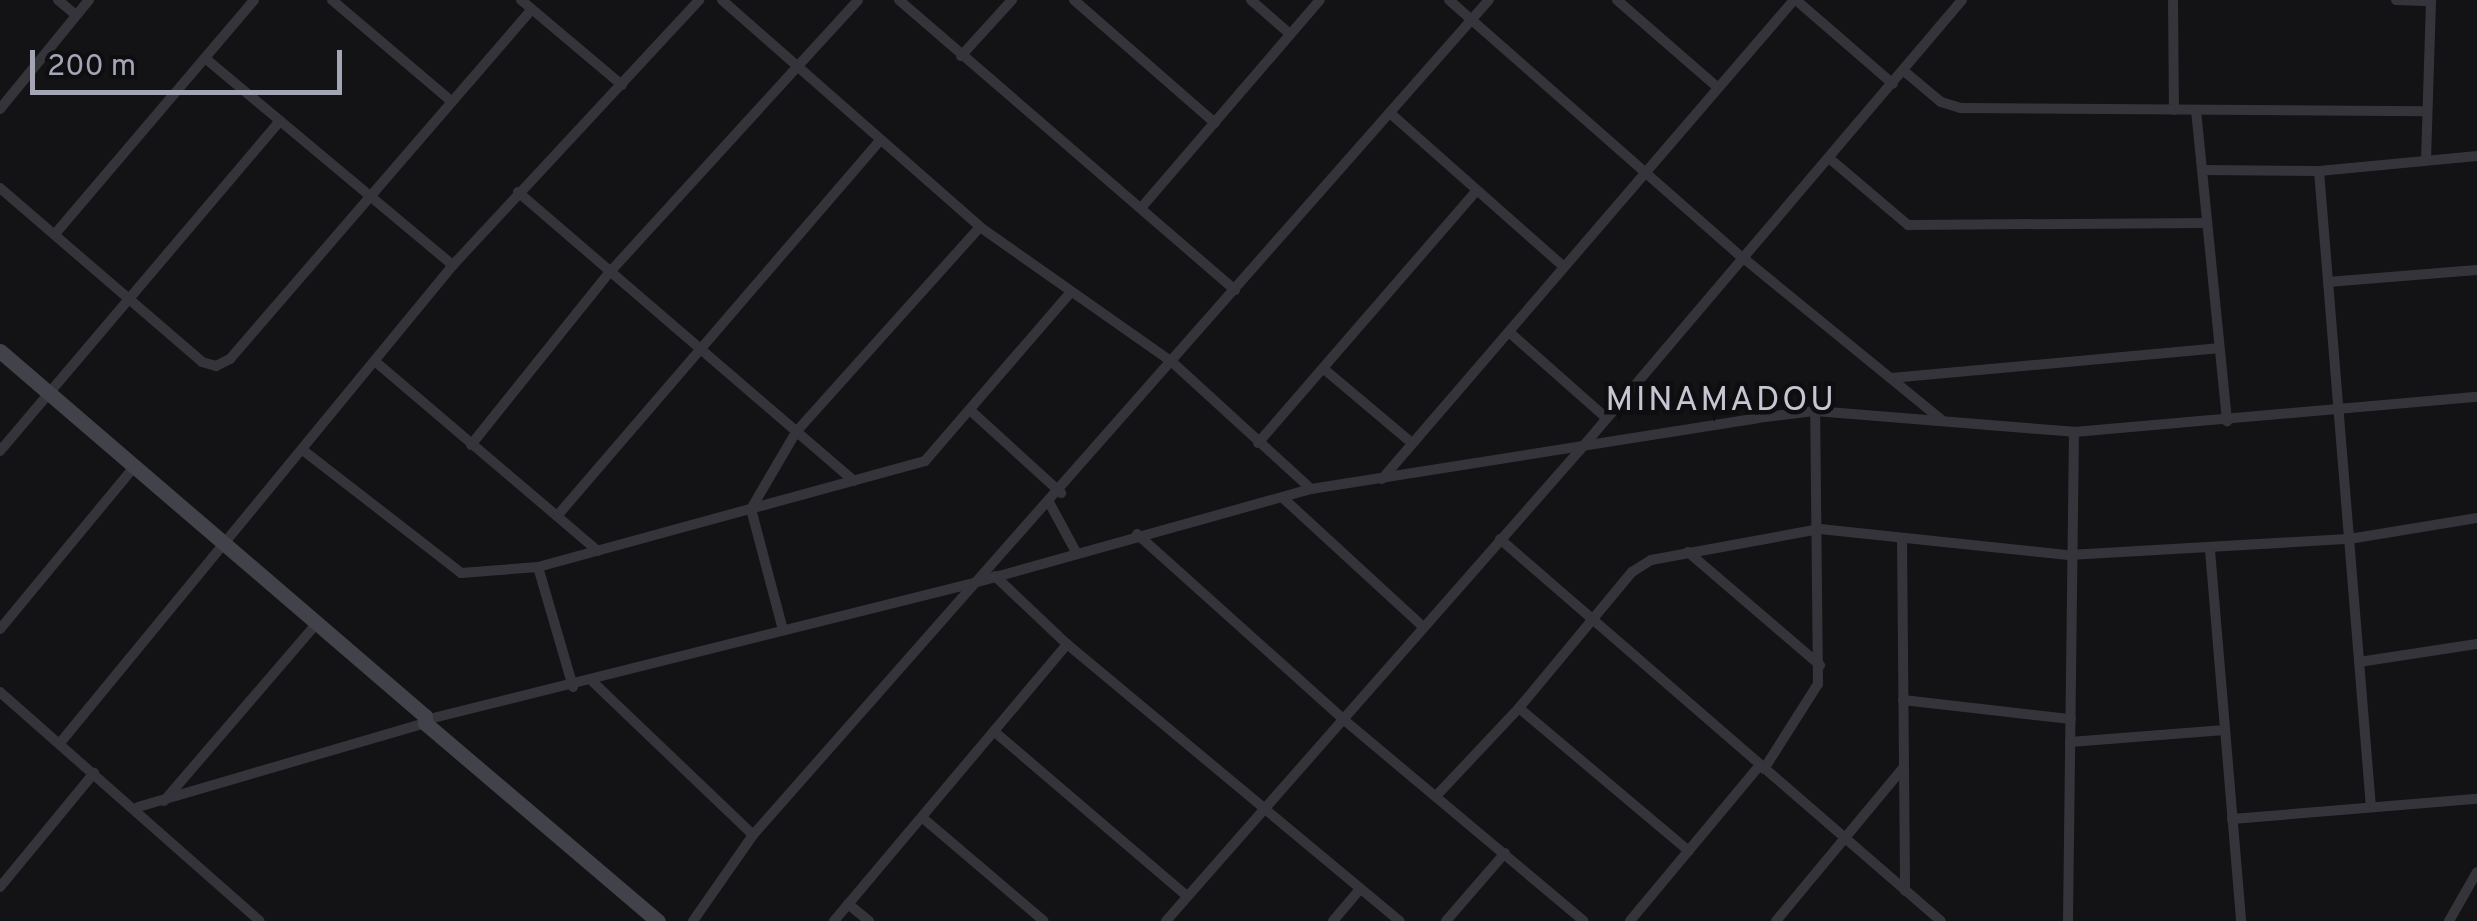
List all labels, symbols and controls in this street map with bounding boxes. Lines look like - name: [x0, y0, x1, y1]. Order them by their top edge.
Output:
- scale bar: [35, 30, 348, 92]
- text: 200 m: [47, 49, 136, 86]
- district label: MINAMADOU: [1605, 380, 1837, 422]

